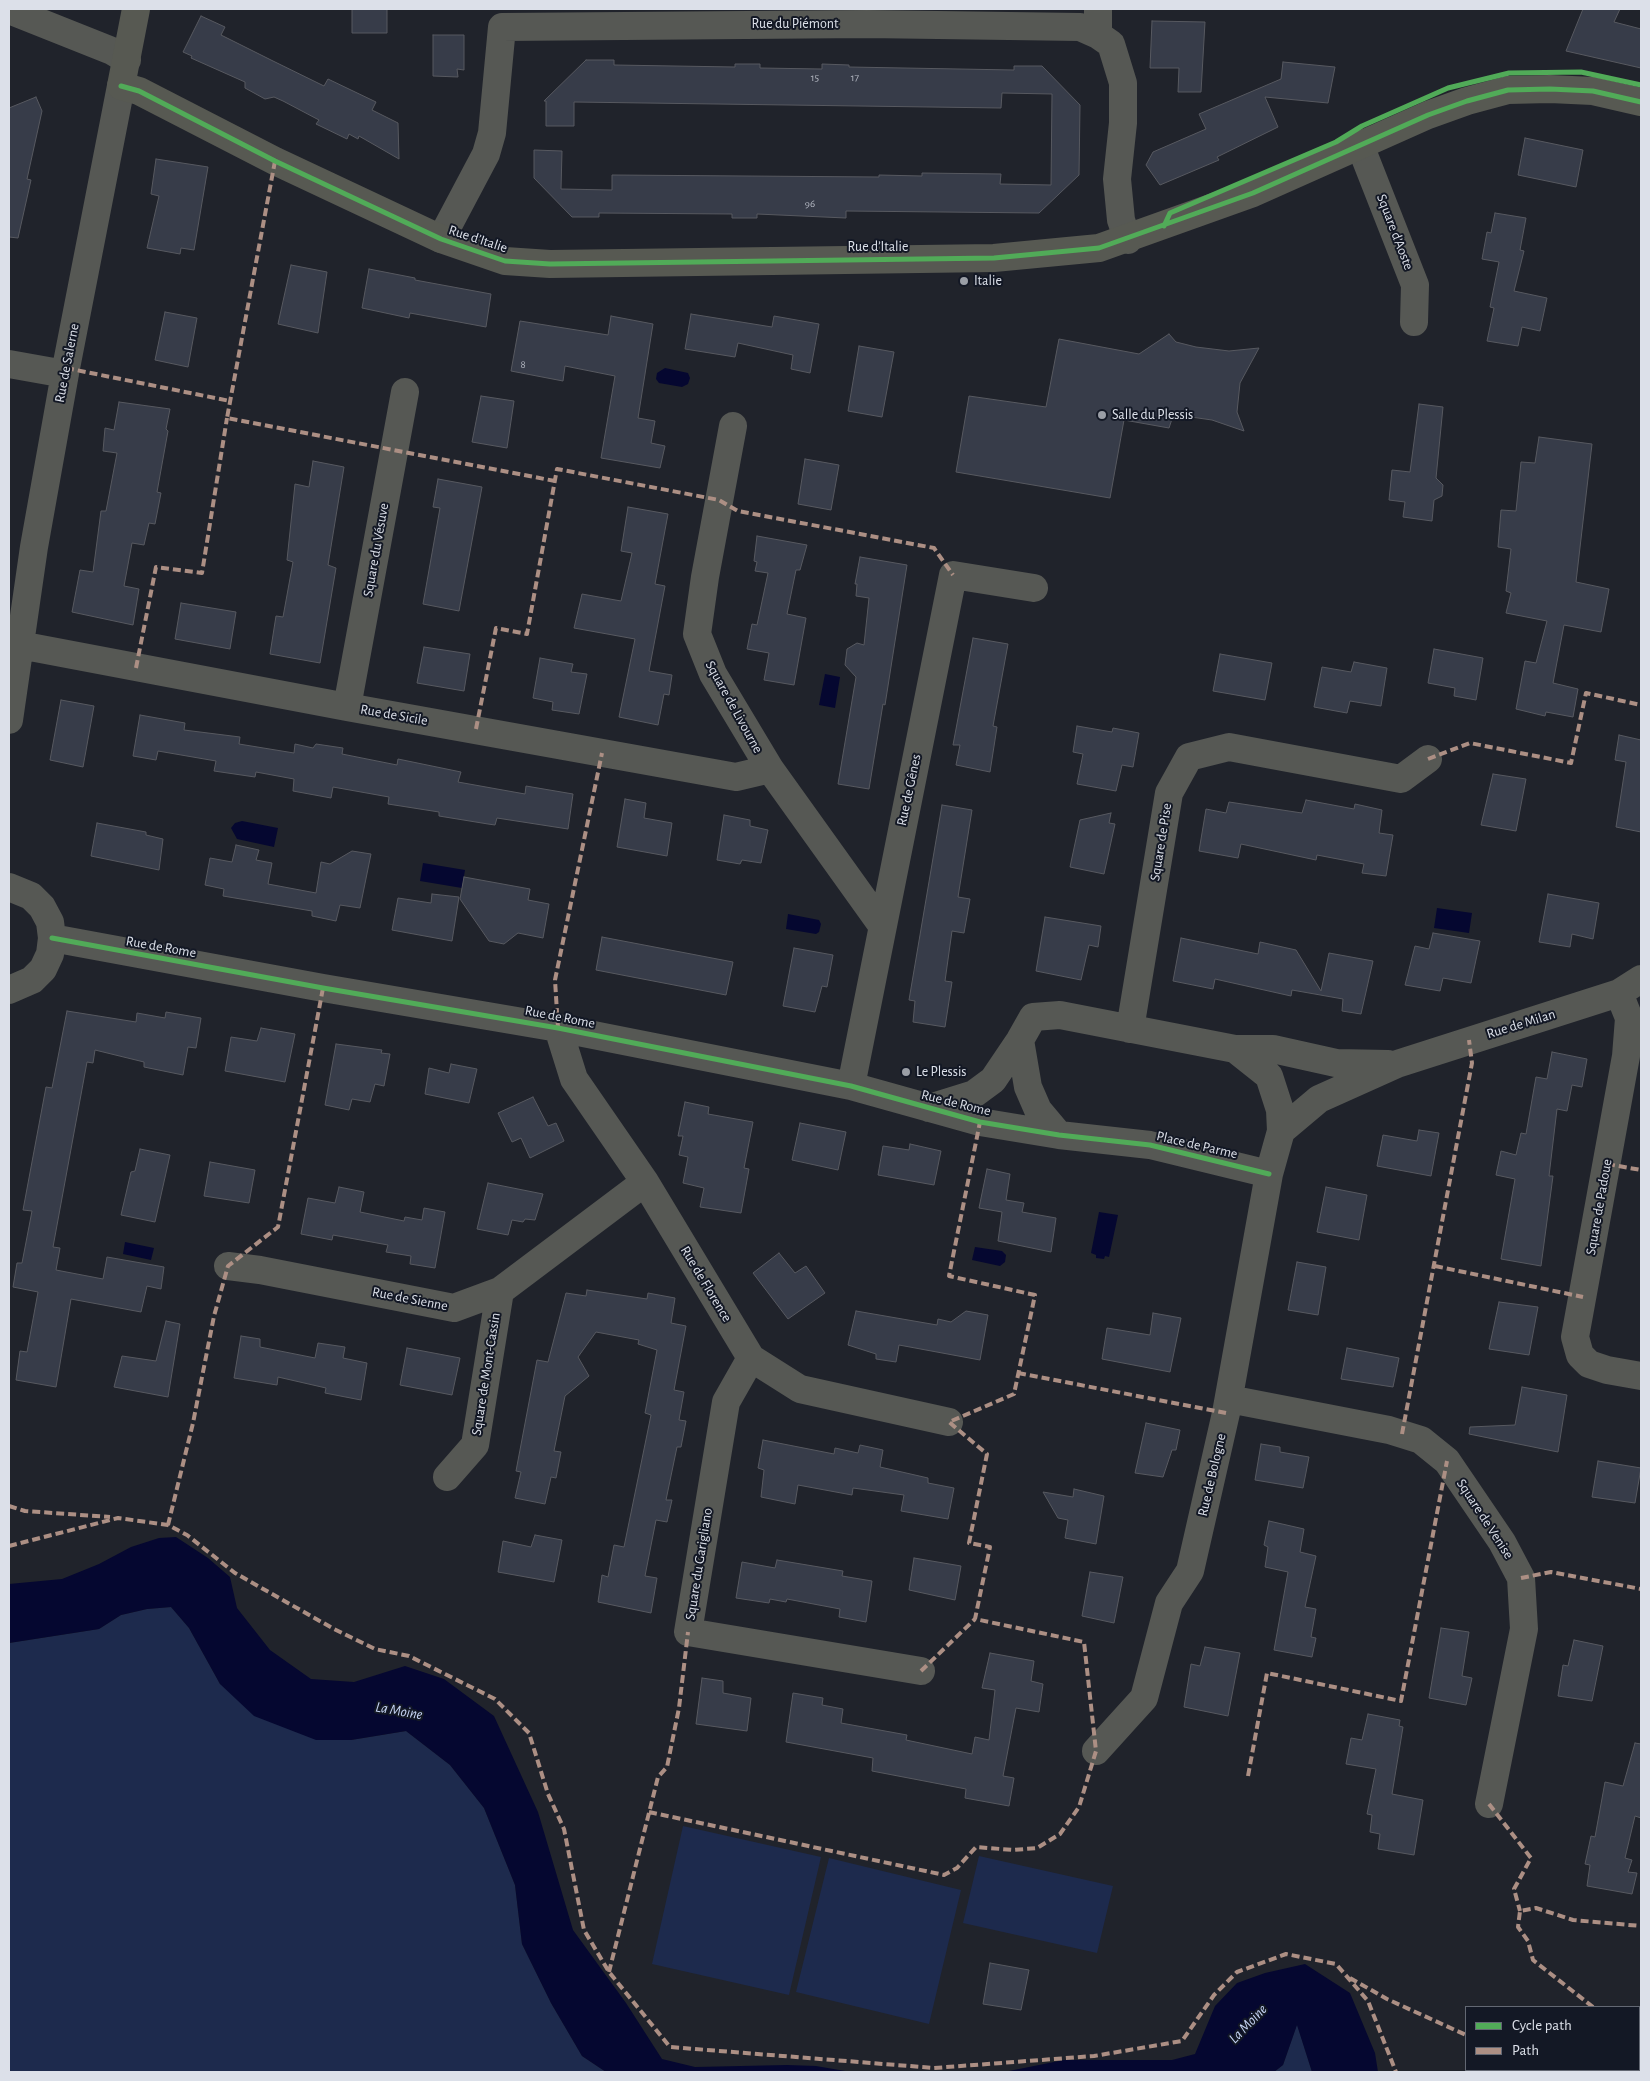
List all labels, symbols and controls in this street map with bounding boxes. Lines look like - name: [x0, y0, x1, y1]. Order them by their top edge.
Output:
- street label: Rue du Piémont: [752, 16, 838, 32]
- house number: 15: [811, 71, 819, 85]
- house number: 17: [851, 71, 859, 85]
- street label: Square d’Aoste: [1373, 192, 1417, 272]
- house number: 96: [805, 197, 815, 211]
- street label: Rue d’Italie: [446, 222, 510, 256]
- street label: Rue d’Italie: [848, 239, 908, 255]
- place label: Italie: [974, 273, 1002, 289]
- marker: Italie: [958, 275, 970, 287]
- street label: Rue de Salerne: [51, 322, 83, 404]
- house number: 8: [520, 358, 526, 372]
- place label: Salle du Plessis: [1112, 407, 1193, 423]
- marker: Salle du Plessis: [1096, 409, 1108, 421]
- street label: Square du Vésuve: [359, 502, 393, 598]
- street label: Square de Livourne: [702, 658, 766, 756]
- street label: Rue de Sicile: [359, 701, 429, 729]
- street label: Rue de Gênes: [893, 753, 925, 827]
- street label: Square de Pise: [1147, 802, 1175, 882]
- street label: Rue de Rome: [125, 933, 197, 961]
- street label: Rue de Rome: [524, 1002, 596, 1032]
- street label: Rue de Milan: [1485, 1006, 1557, 1042]
- place label: Le Plessis: [916, 1064, 967, 1080]
- marker: Le Plessis: [900, 1066, 912, 1078]
- street label: Rue de Rome: [919, 1086, 993, 1120]
- street label: Place de Parme: [1155, 1128, 1239, 1162]
- street label: Square de Padoue: [1582, 1158, 1616, 1256]
- street label: Rue de Florence: [677, 1243, 735, 1325]
- street label: Rue de Sienne: [371, 1283, 449, 1315]
- street label: Square de Mont-Cassin: [468, 1311, 504, 1437]
- street label: Rue de Bologne: [1194, 1432, 1230, 1518]
- street label: Square de Venise: [1453, 1476, 1517, 1562]
- street label: Square du Garigliano: [682, 1507, 716, 1621]
- water label: La Moine: [374, 1698, 424, 1724]
- water label: La Moine: [1225, 2001, 1271, 2047]
- legend: [1465, 2006, 1640, 2071]
- text: Cycle path: [1512, 2018, 1572, 2033]
- text: Path: [1512, 2043, 1539, 2058]

